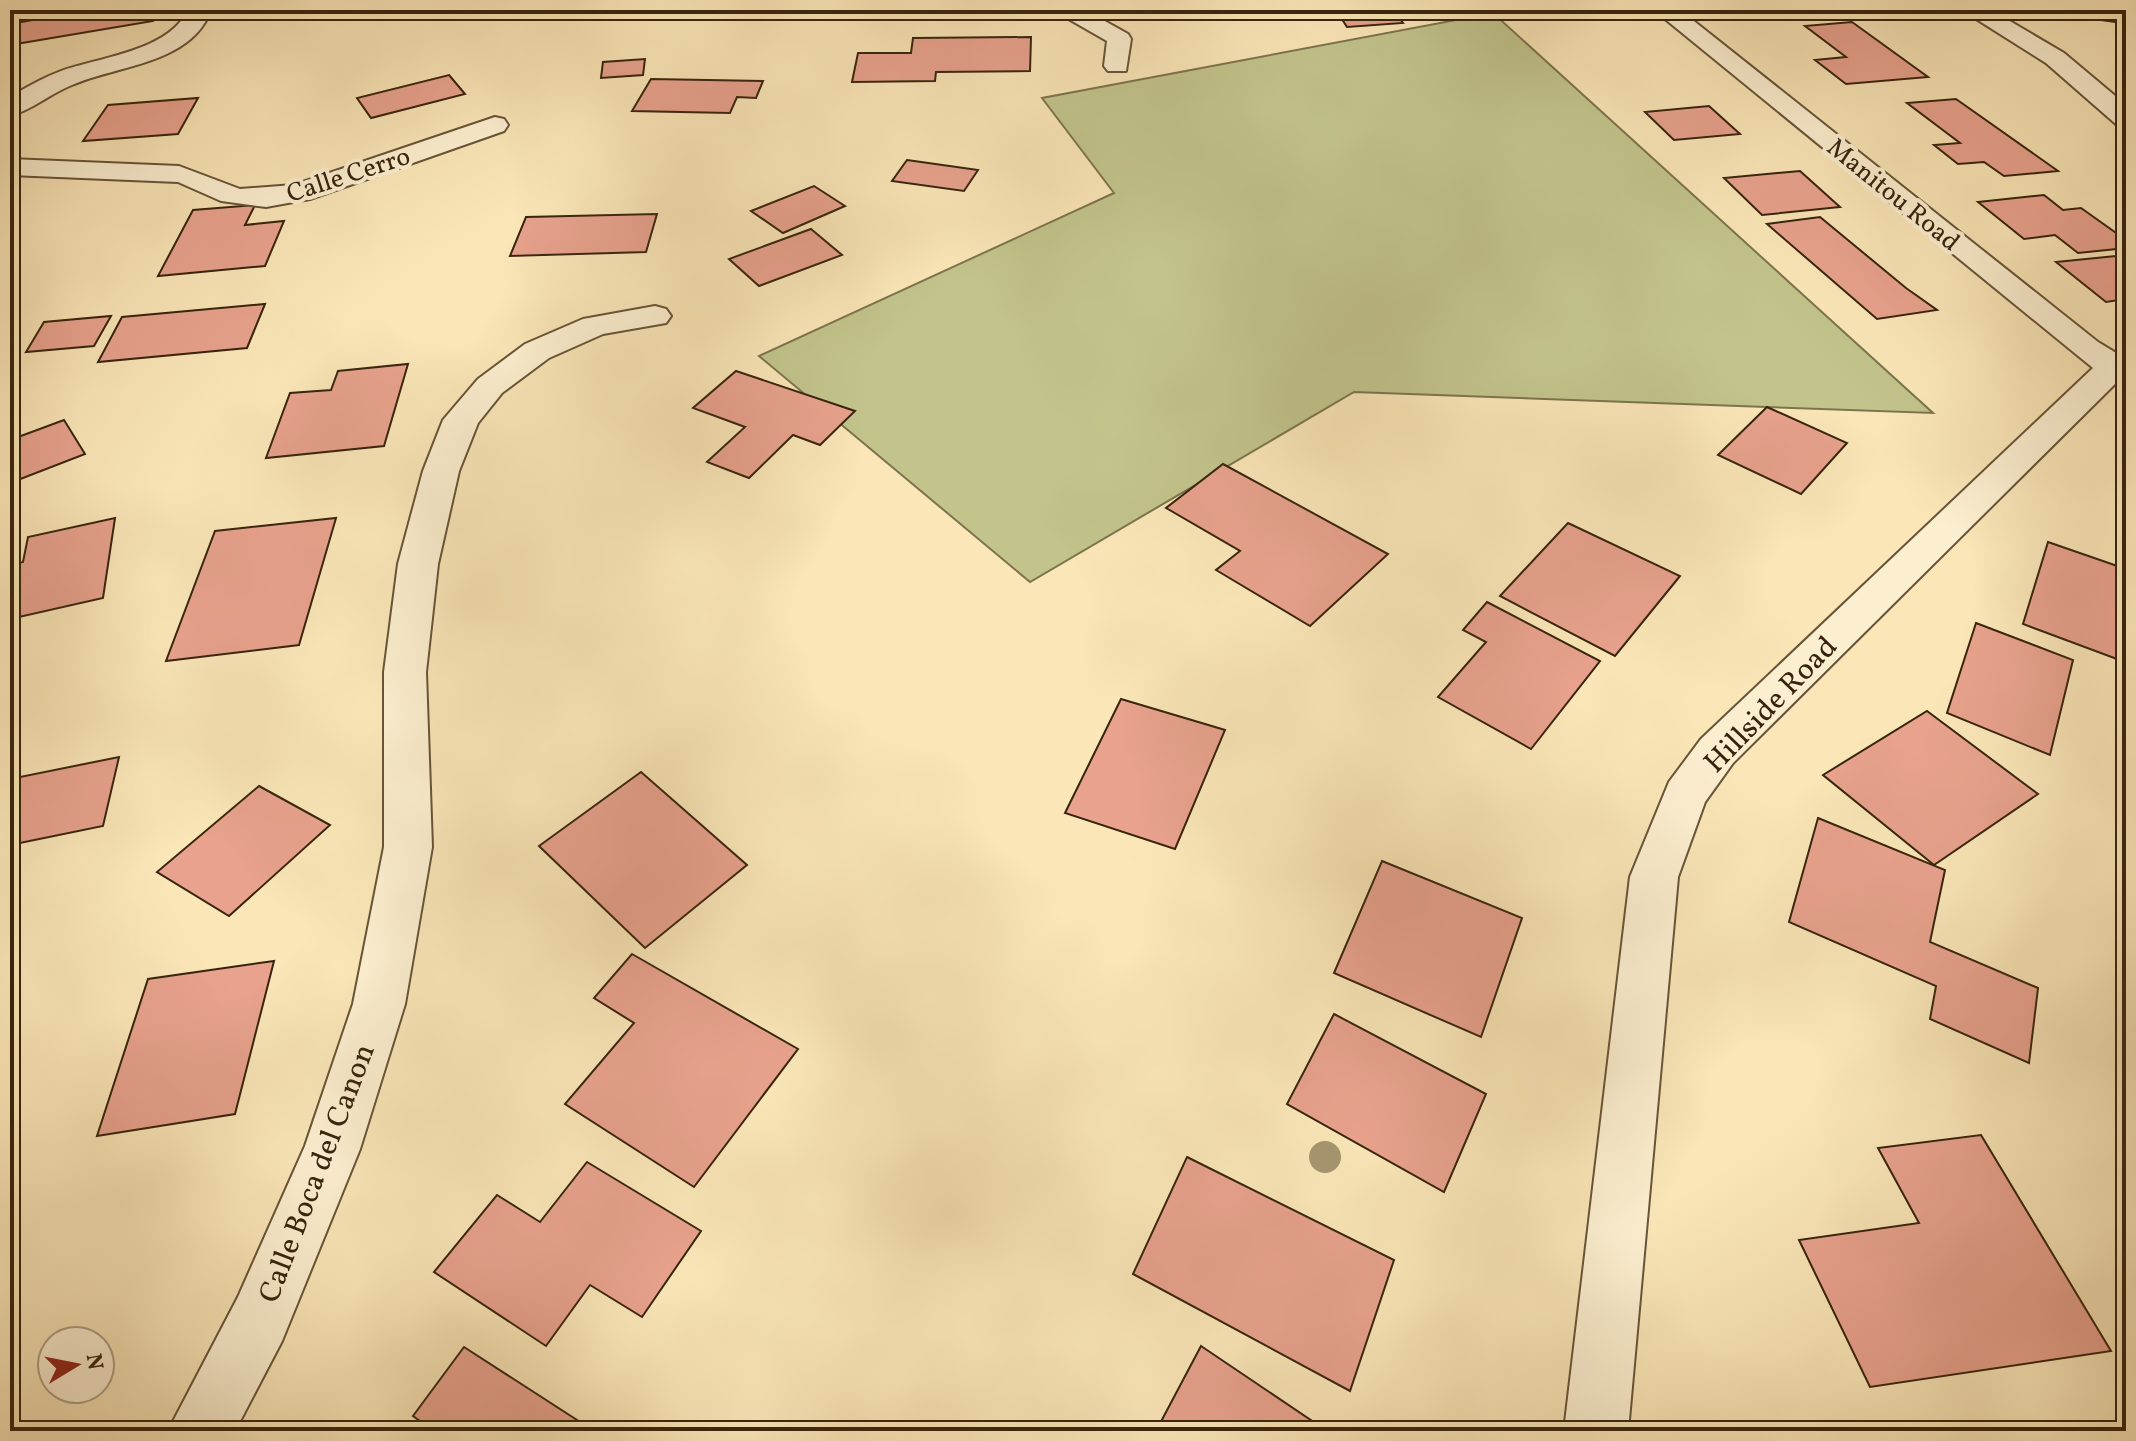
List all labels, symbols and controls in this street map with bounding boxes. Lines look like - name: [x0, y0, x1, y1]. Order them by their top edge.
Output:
- street label: Manitou Road: [1819, 131, 1967, 260]
- street label: Calle Cerro: [282, 139, 415, 213]
- street label: Hillside Road: [1695, 627, 1848, 783]
- street label: Calle Boca del Canon: [249, 1038, 387, 1309]
- north arrow: [36, 1325, 116, 1405]
- text: N: [77, 1351, 110, 1373]

